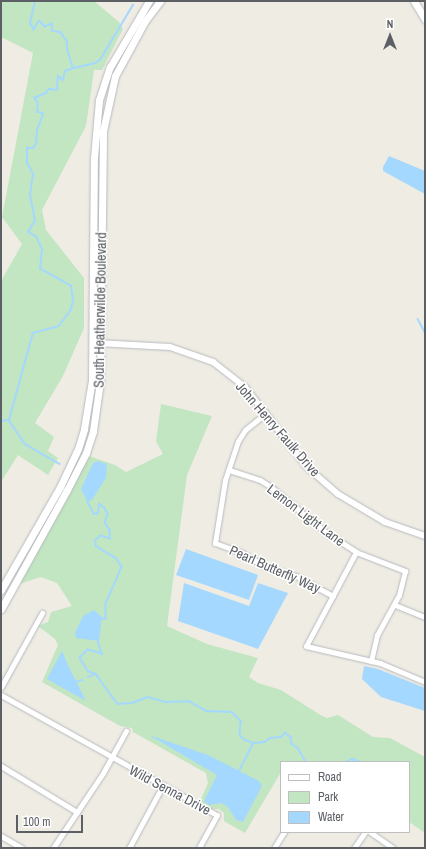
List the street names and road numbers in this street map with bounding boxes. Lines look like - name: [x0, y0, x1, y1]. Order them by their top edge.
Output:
- street label: South Heatherwilde Boulevard: [90, 232, 110, 388]
- street label: John Henry Faulk Drive: [232, 378, 324, 480]
- street label: Lemon Light Lane: [264, 480, 348, 550]
- street label: Pearl Butterfly Way: [227, 541, 323, 597]
- street label: Wild Senna Drive: [126, 761, 214, 819]

